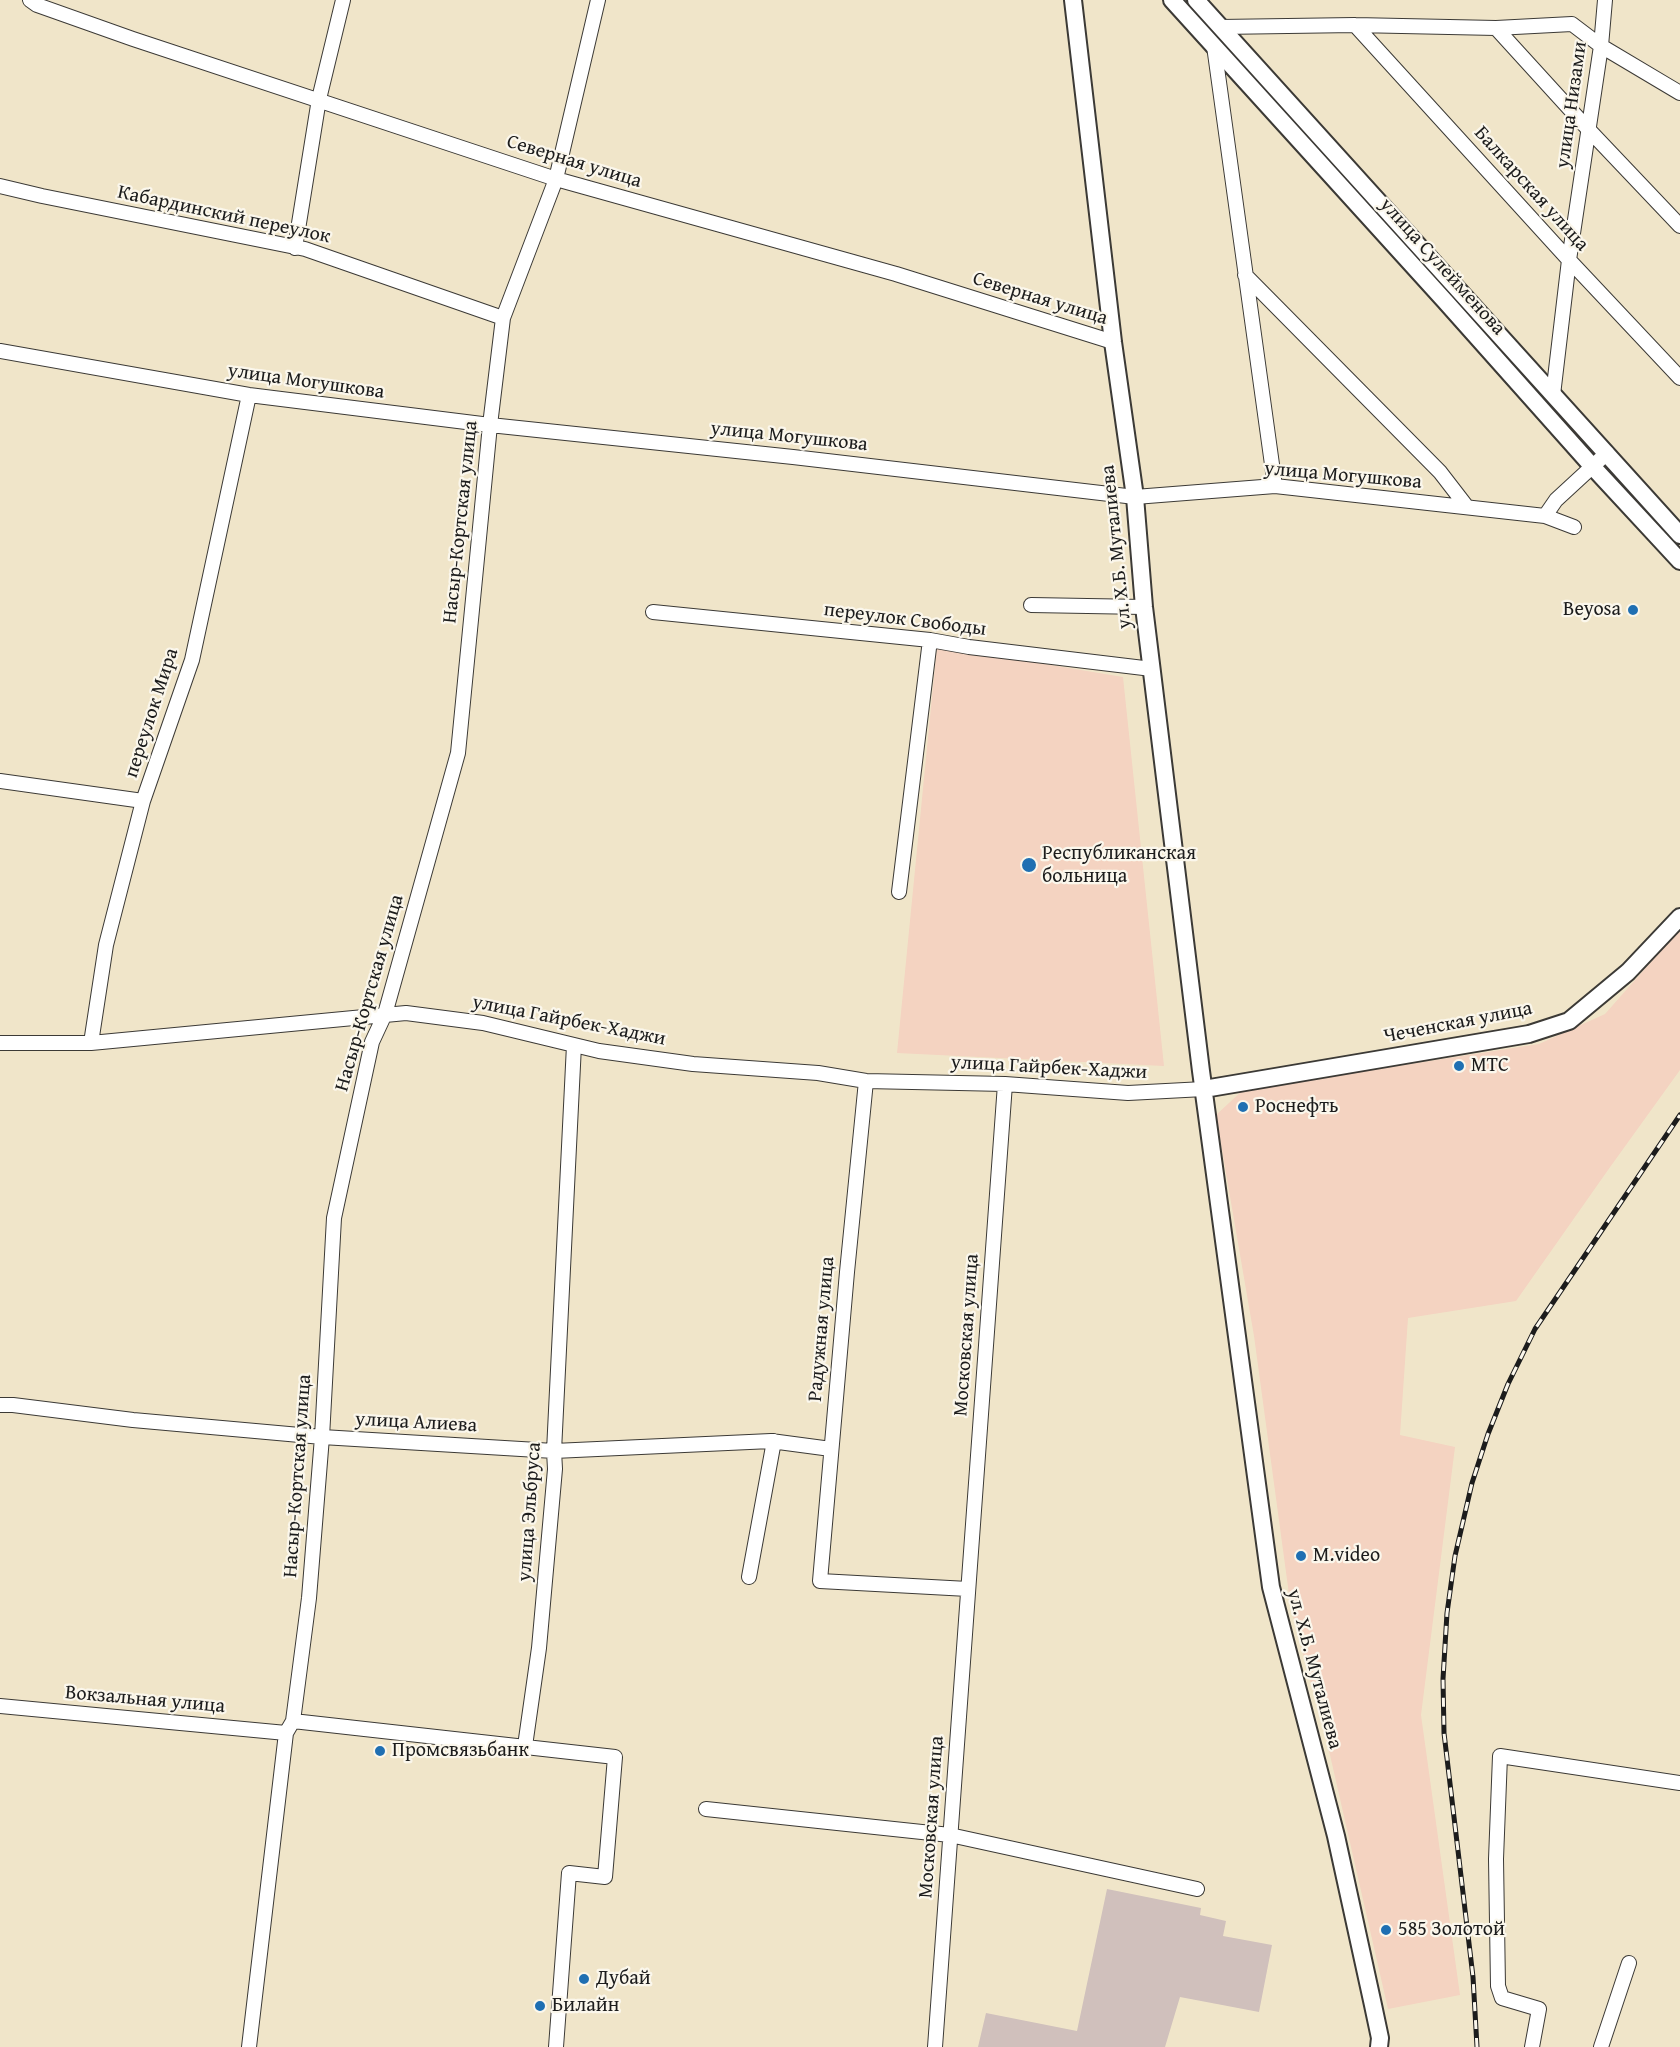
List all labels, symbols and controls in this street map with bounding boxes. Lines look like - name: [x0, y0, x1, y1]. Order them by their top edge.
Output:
- street label: улица Низами: [1551, 40, 1593, 170]
- street label: Балкарская улица: [1469, 122, 1593, 256]
- street label: Северная улица: [504, 130, 644, 194]
- street label: Кабардинский переулок: [115, 181, 333, 249]
- street label: улица Сулейменова: [1374, 193, 1510, 341]
- street label: Северная улица: [970, 267, 1110, 331]
- street label: улица Могушкова: [226, 359, 386, 405]
- street label: улица Могушкова: [709, 417, 869, 457]
- street label: Насыр-Кортская улица: [438, 419, 484, 625]
- street label: улица Могушкова: [1263, 457, 1423, 495]
- street label: ул. Х.Б. Муталиева: [1096, 464, 1138, 630]
- street label: переулок Свободы: [823, 598, 987, 642]
- place label: Beyosa: [1563, 598, 1621, 622]
- marker: Beyosa: [1626, 603, 1640, 617]
- street label: переулок Мира: [120, 645, 184, 781]
- place label: Республиканская больница: [1042, 842, 1196, 889]
- marker: Республиканская больница: [1020, 856, 1038, 874]
- street label: Насыр-Кортская улица: [330, 892, 410, 1094]
- street label: улица Гайрбек-Хаджи: [470, 990, 668, 1052]
- street label: Чеченская улица: [1382, 997, 1534, 1049]
- street label: улица Гайрбек-Хаджи: [950, 1051, 1148, 1085]
- place label: МТС: [1471, 1054, 1509, 1078]
- marker: МТС: [1452, 1059, 1466, 1073]
- place label: Роснефть: [1255, 1095, 1338, 1119]
- marker: Роснефть: [1236, 1100, 1250, 1114]
- street label: Московская улица: [949, 1253, 985, 1417]
- street label: Радужная улица: [804, 1255, 840, 1403]
- street label: Насыр-Кортская улица: [279, 1374, 317, 1578]
- street label: улица Алиева: [354, 1408, 478, 1438]
- street label: улица Эльбруса: [513, 1441, 547, 1583]
- place label: M.video: [1313, 1544, 1380, 1568]
- marker: M.video: [1294, 1549, 1308, 1563]
- street label: ул. Х.Б. Муталиева: [1281, 1586, 1347, 1752]
- street label: Вокзальная улица: [64, 1681, 226, 1719]
- street label: Московская улица: [914, 1735, 950, 1899]
- place label: Промсвязьбанк: [392, 1739, 529, 1763]
- marker: Промсвязьбанк: [373, 1744, 387, 1758]
- place label: 585 Золотой: [1398, 1918, 1505, 1942]
- marker: 585 Золотой: [1379, 1923, 1393, 1937]
- place label: Дубай: [596, 1967, 651, 1991]
- marker: Дубай: [577, 1972, 591, 1986]
- place label: Билайн: [552, 1994, 619, 2018]
- marker: Билайн: [533, 1999, 547, 2013]

